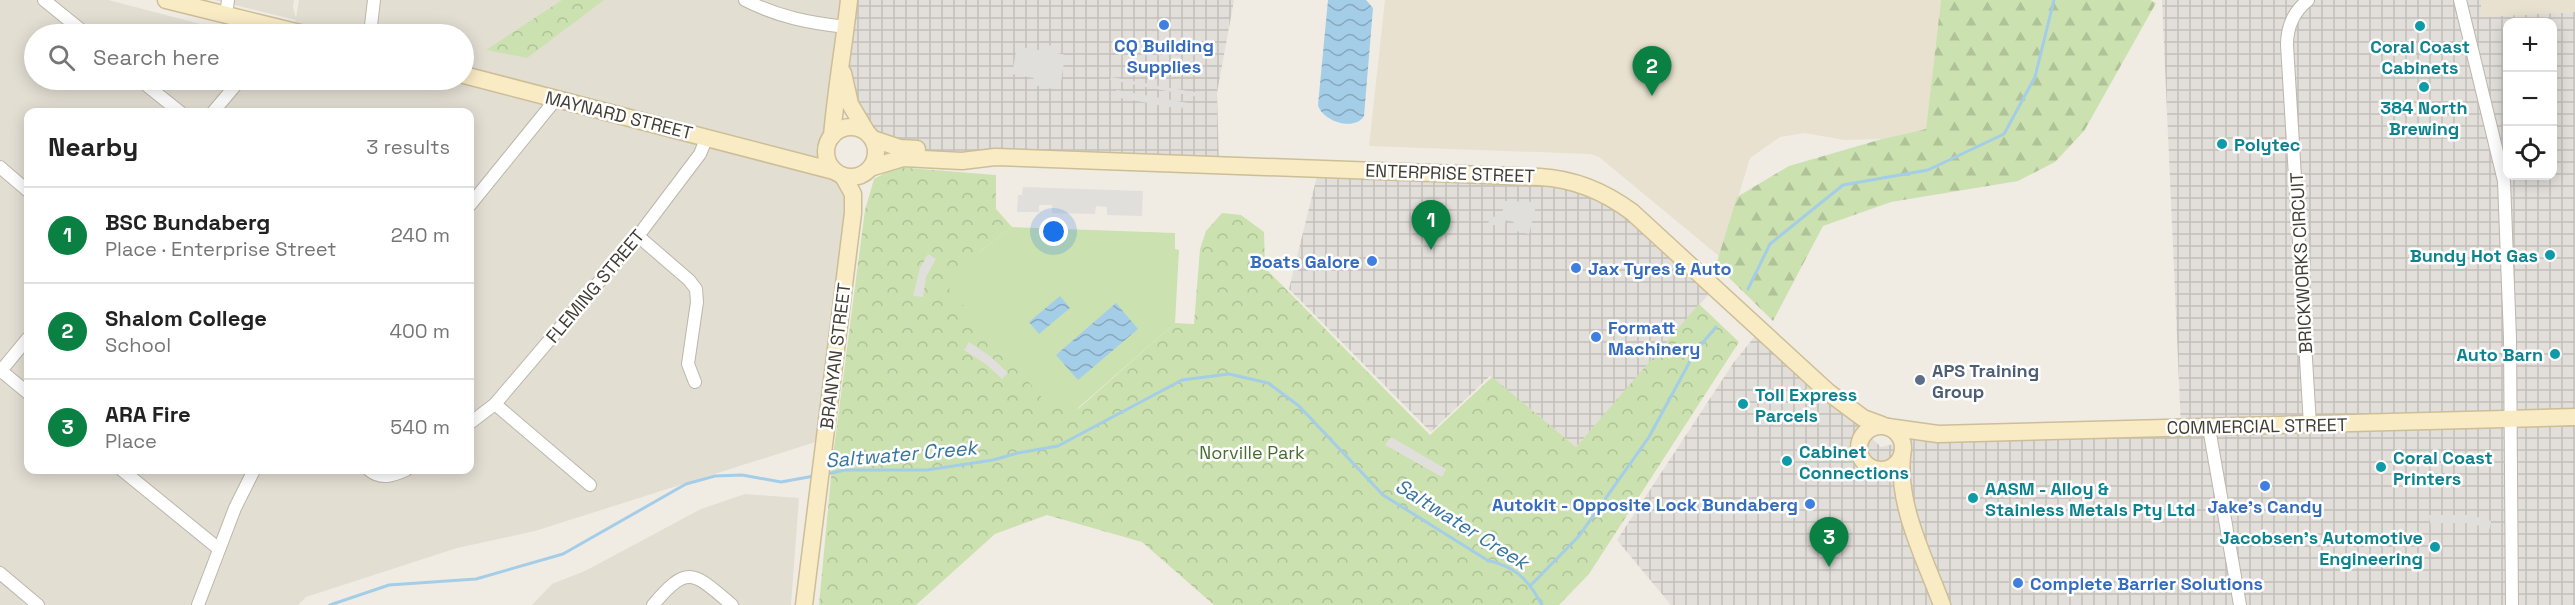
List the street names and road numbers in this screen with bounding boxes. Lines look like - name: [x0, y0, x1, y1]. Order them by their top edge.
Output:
- street label: MAYNARD STREET: [543, 86, 695, 145]
- street label: ENTERPRISE STREET: [1365, 159, 1536, 187]
- street label: BRICKWORKS CIRCUIT: [2285, 171, 2317, 354]
- street label: FLEMING STREET: [541, 224, 650, 348]
- street label: BRANYAN STREET: [815, 281, 855, 431]
- street label: COMMERCIAL STREET: [2166, 413, 2348, 439]

